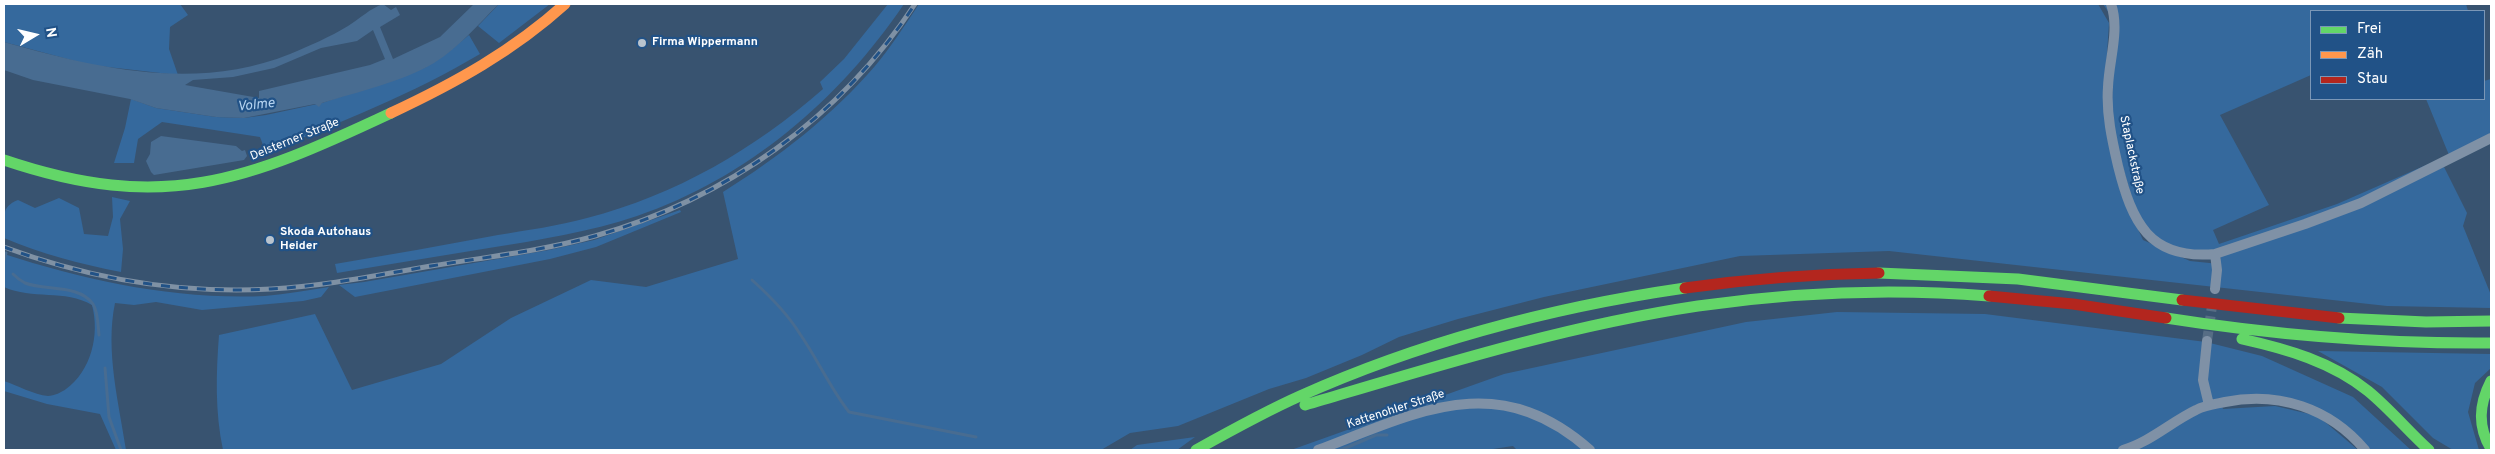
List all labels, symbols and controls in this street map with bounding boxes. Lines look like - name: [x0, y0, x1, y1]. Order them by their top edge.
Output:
- north arrow: [10, 10, 60, 60]
- legend: [2310, 10, 2485, 100]
- text: Frei: [2357, 20, 2382, 39]
- text: N: [41, 26, 59, 39]
- place label: Firma Wippermann: [652, 36, 758, 50]
- marker: Firma Wippermann: [636, 37, 648, 49]
- text: Zäh: [2357, 45, 2383, 64]
- text: Stau: [2357, 70, 2388, 89]
- water label: Volme: [237, 96, 275, 116]
- street label: Staplackstraße: [2116, 114, 2146, 196]
- street label: Delsterner Straße: [248, 116, 342, 164]
- place label: Skoda Autohaus Heider: [280, 226, 371, 254]
- marker: Skoda Autohaus Heider: [264, 234, 276, 246]
- street label: Kattenohler Straße: [1345, 387, 1447, 433]

